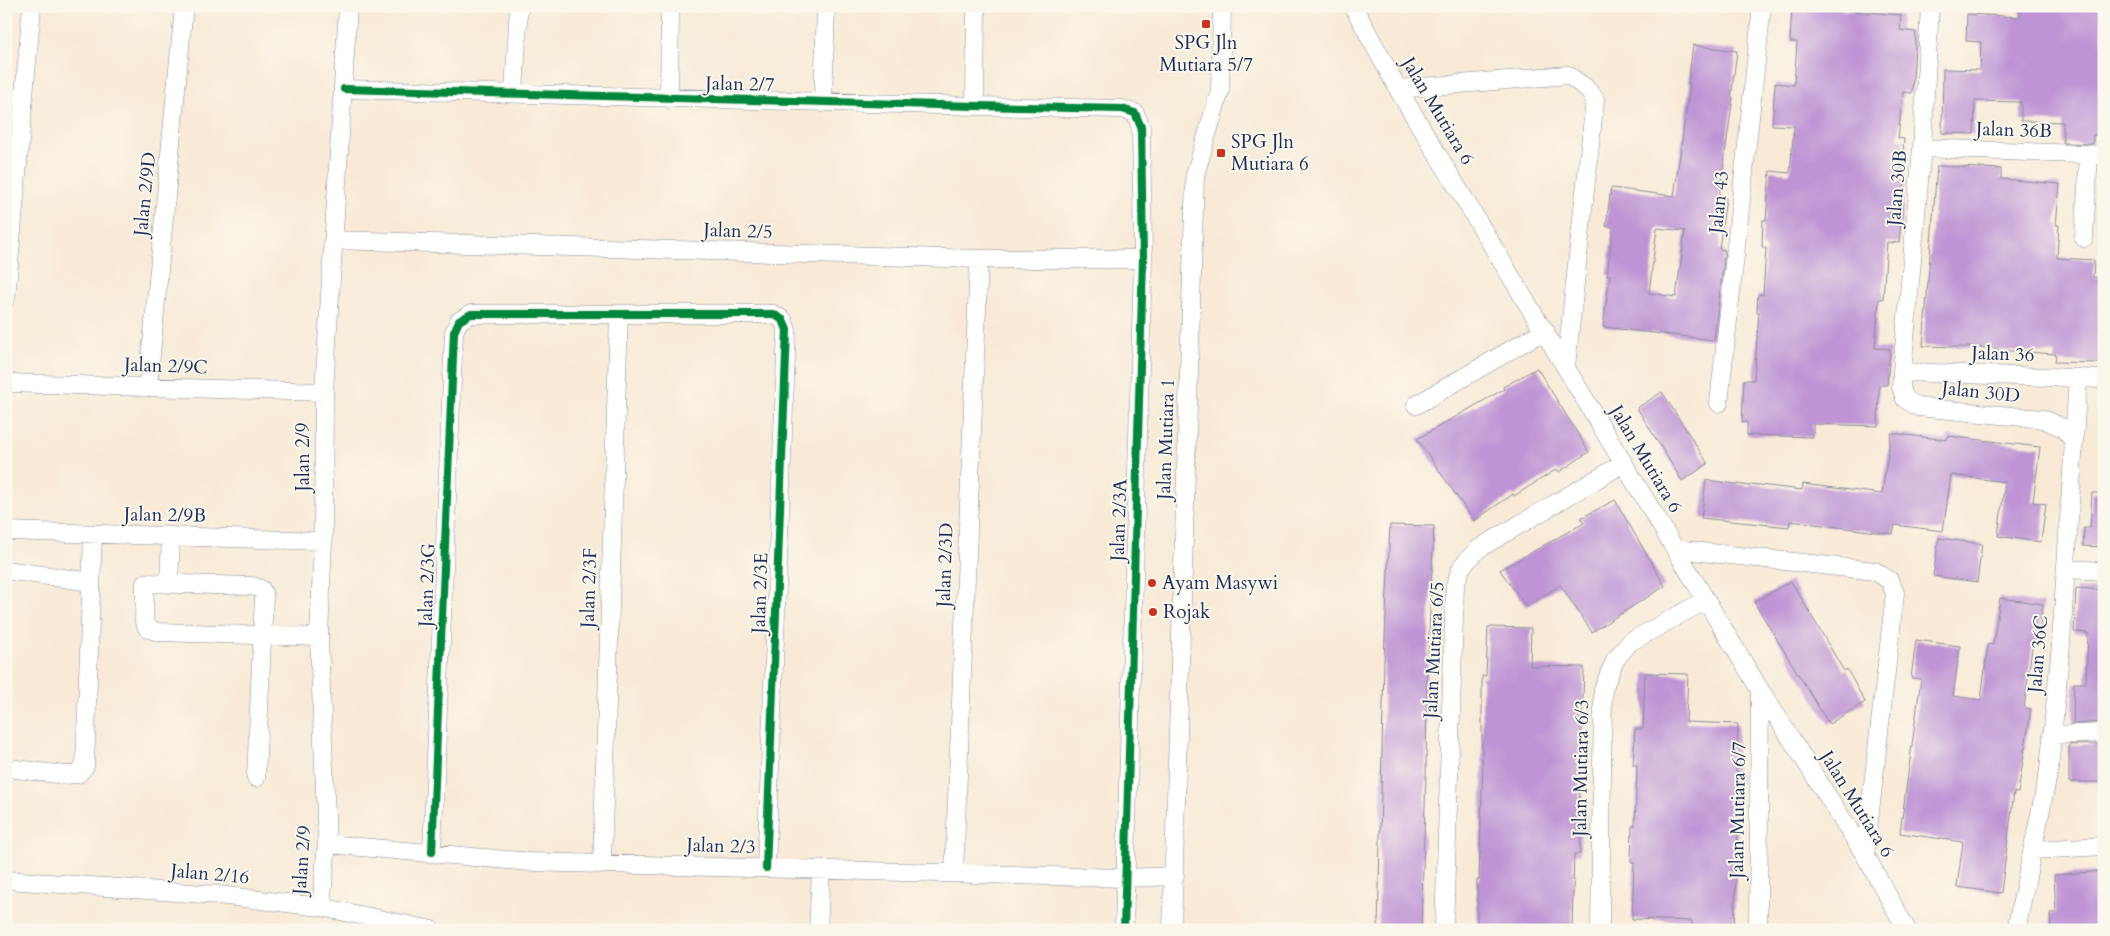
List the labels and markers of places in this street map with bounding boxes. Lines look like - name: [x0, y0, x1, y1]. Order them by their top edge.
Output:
- marker: SPG Jln Mutiara 5/7: [1200, 18, 1212, 30]
- place label: SPG Jln Mutiara 5/7: [1159, 30, 1253, 78]
- place label: SPG Jln Mutiara 6: [1231, 129, 1309, 177]
- marker: SPG Jln Mutiara 6: [1215, 147, 1227, 159]
- place label: Ayam Masywi: [1162, 570, 1278, 596]
- marker: Ayam Masywi: [1146, 577, 1158, 589]
- place label: Rojak: [1163, 599, 1211, 625]
- marker: Rojak: [1147, 606, 1159, 618]

